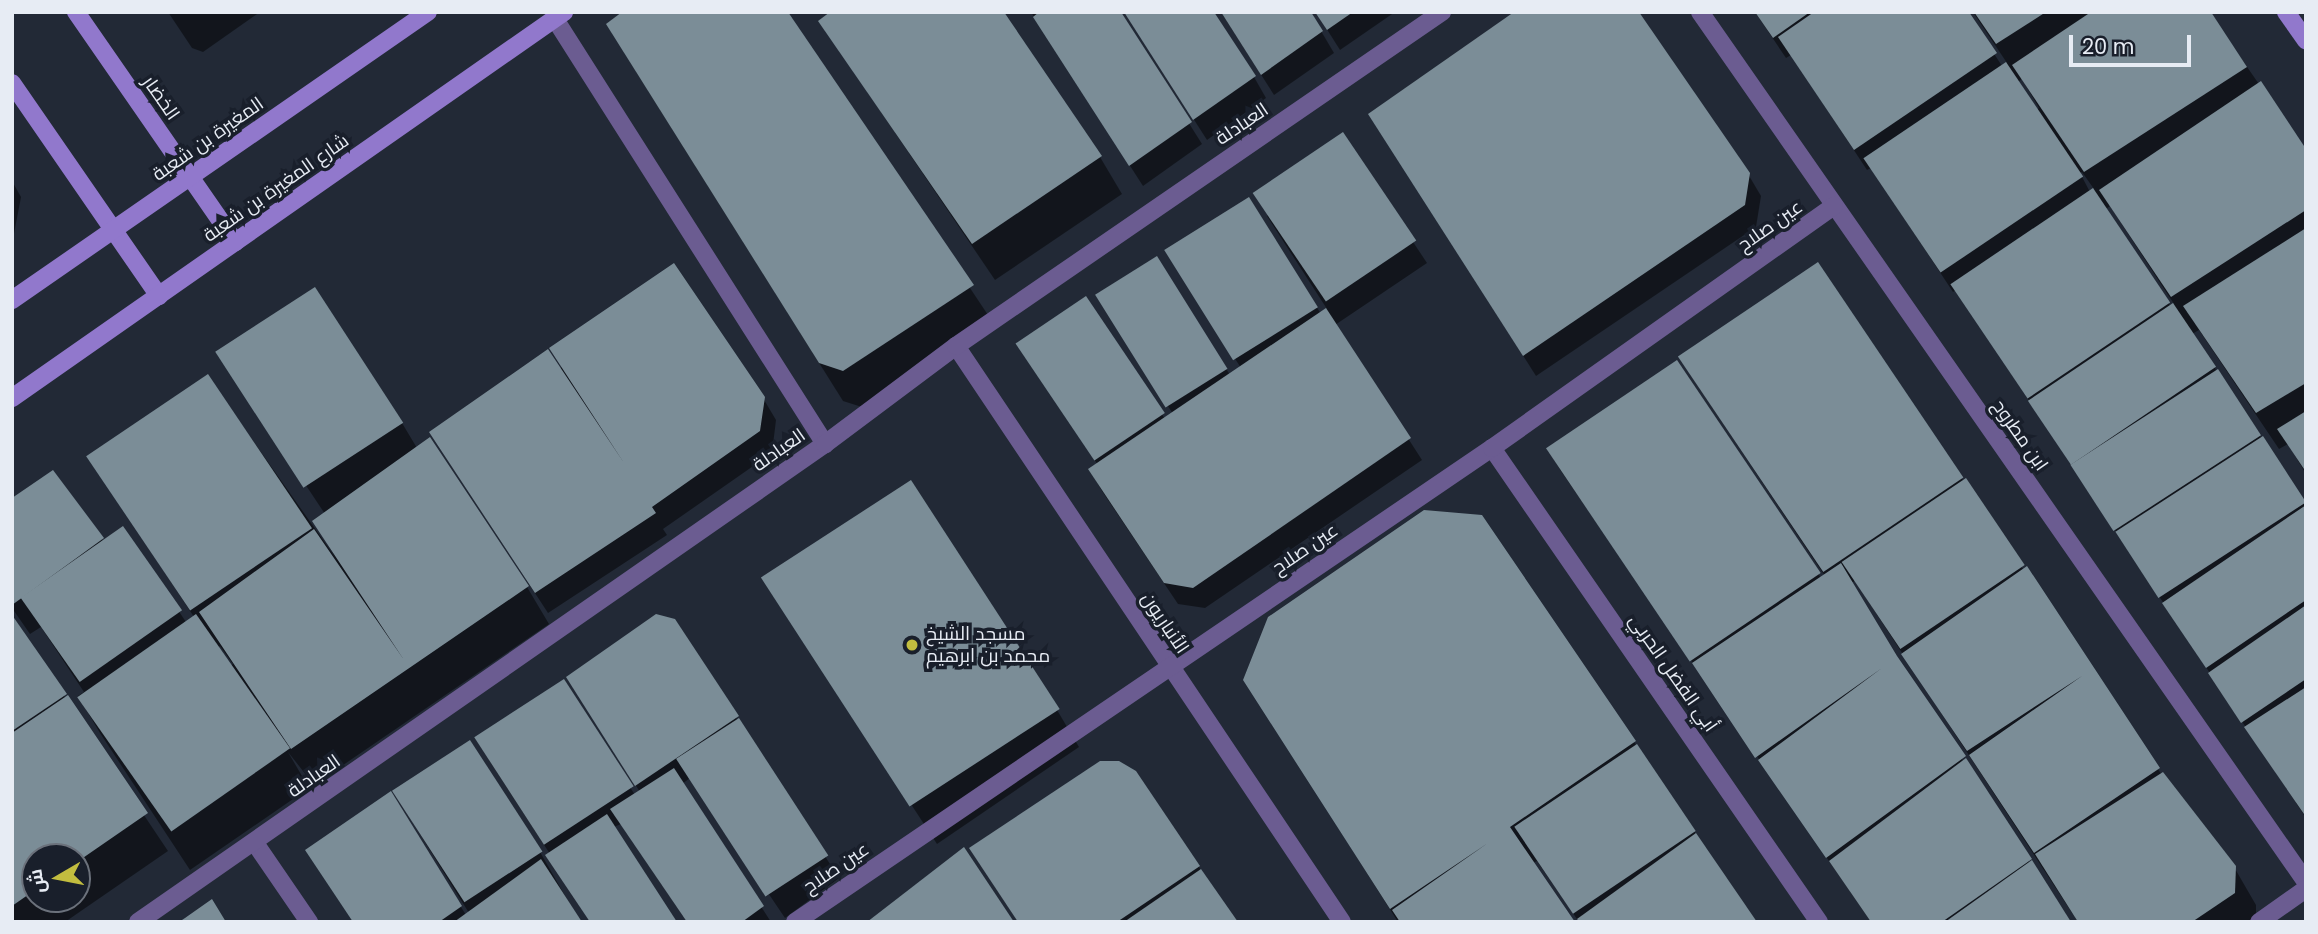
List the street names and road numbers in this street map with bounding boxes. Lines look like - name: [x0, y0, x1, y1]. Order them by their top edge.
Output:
- street label: الخضار: [138, 72, 184, 124]
- street label: المغيرة بن شعبة: [148, 92, 268, 186]
- street label: العبادلة: [1211, 98, 1273, 150]
- street label: شارع المغيرة بن شعبة: [199, 129, 353, 247]
- street label: عين صلاح: [1733, 195, 1807, 257]
- street label: ابن مطروح: [1987, 395, 2053, 475]
- street label: العبادلة: [748, 424, 810, 476]
- street label: عين صلاح: [1268, 519, 1342, 579]
- street label: الأنباريون: [1136, 588, 1194, 658]
- street label: أبي الفضل الحربي: [1624, 610, 1722, 736]
- street label: العبادلة: [283, 750, 345, 802]
- street label: عين صلاح: [799, 838, 873, 898]

